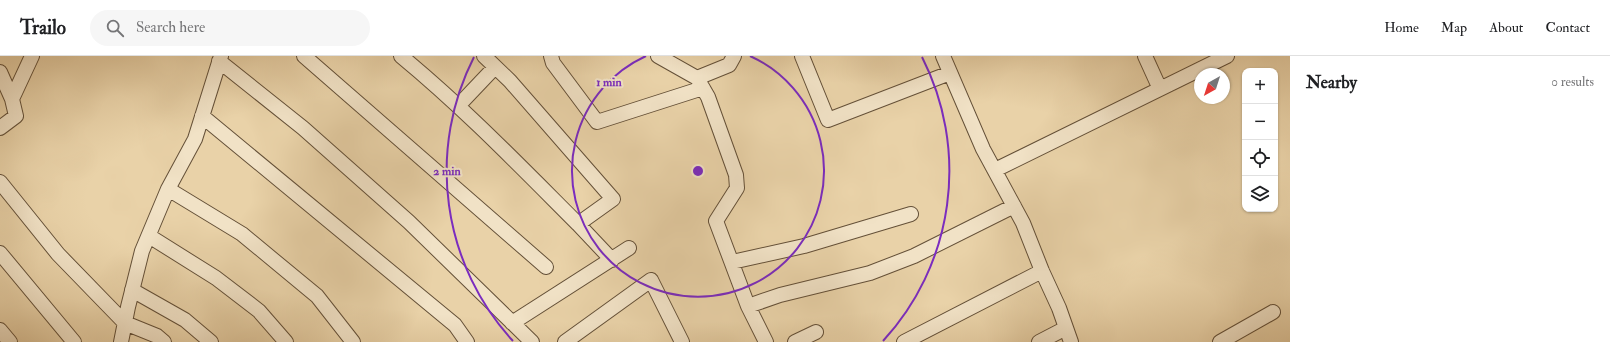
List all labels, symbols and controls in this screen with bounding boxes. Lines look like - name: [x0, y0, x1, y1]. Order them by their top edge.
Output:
- search box: [90, 10, 370, 46]
- text: Trailo: [20, 16, 66, 40]
- icon: search: [104, 17, 126, 39]
- text: Search here: [136, 18, 205, 37]
- text: Home: [1384, 19, 1419, 36]
- text: Map: [1441, 19, 1467, 36]
- text: About: [1489, 19, 1523, 36]
- text: Contact: [1545, 19, 1590, 36]
- north arrow: [1194, 68, 1230, 104]
- map controls: [1242, 68, 1278, 212]
- button: +: [1242, 68, 1278, 104]
- text: Nearby: [1306, 72, 1357, 93]
- text: 0 results: [1551, 74, 1594, 90]
- text: 1 min: [596, 75, 623, 90]
- button: −: [1242, 104, 1278, 140]
- button: locate: [1242, 140, 1278, 176]
- text: 2 min: [433, 164, 461, 179]
- centre of rings: [691, 164, 705, 178]
- button: layers: [1242, 176, 1278, 212]

